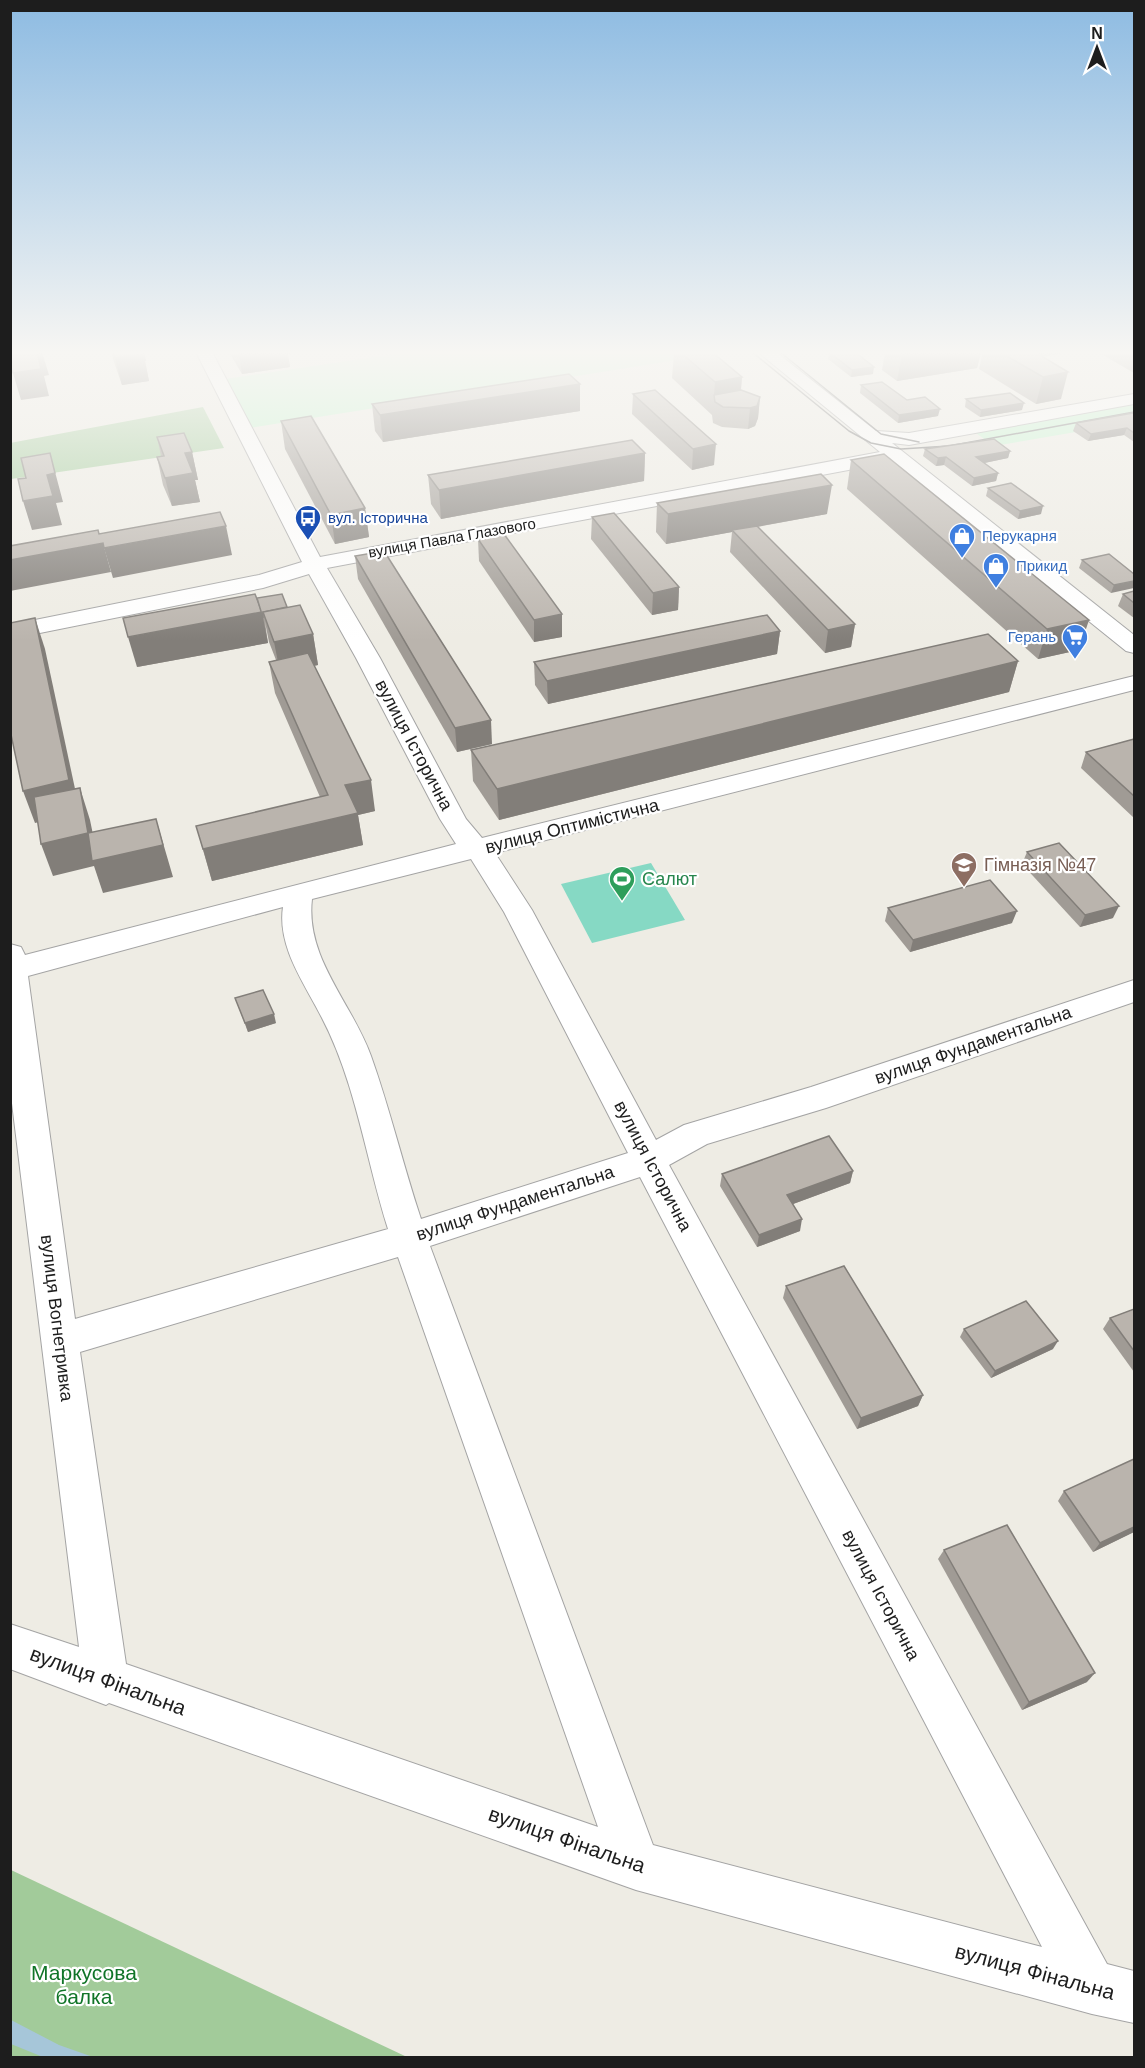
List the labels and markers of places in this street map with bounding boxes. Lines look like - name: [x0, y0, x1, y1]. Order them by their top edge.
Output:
- bus stop icon: вул. Історична: [293, 503, 323, 541]
- place label: вул. Історична: [328, 509, 428, 526]
- shop icon: Перукарня: [947, 521, 977, 559]
- place label: Перукарня: [982, 527, 1057, 544]
- shop icon: Прикид: [981, 551, 1011, 589]
- place label: Прикид: [1016, 557, 1067, 574]
- supermarket icon: Герань: [1060, 622, 1090, 660]
- place label: Герань: [1008, 628, 1056, 645]
- school or university icon: Гімназія №47: [949, 850, 979, 888]
- place label: Гімназія №47: [984, 855, 1096, 875]
- sports icon: Салют: [607, 864, 637, 902]
- place label: Салют: [642, 869, 697, 889]

